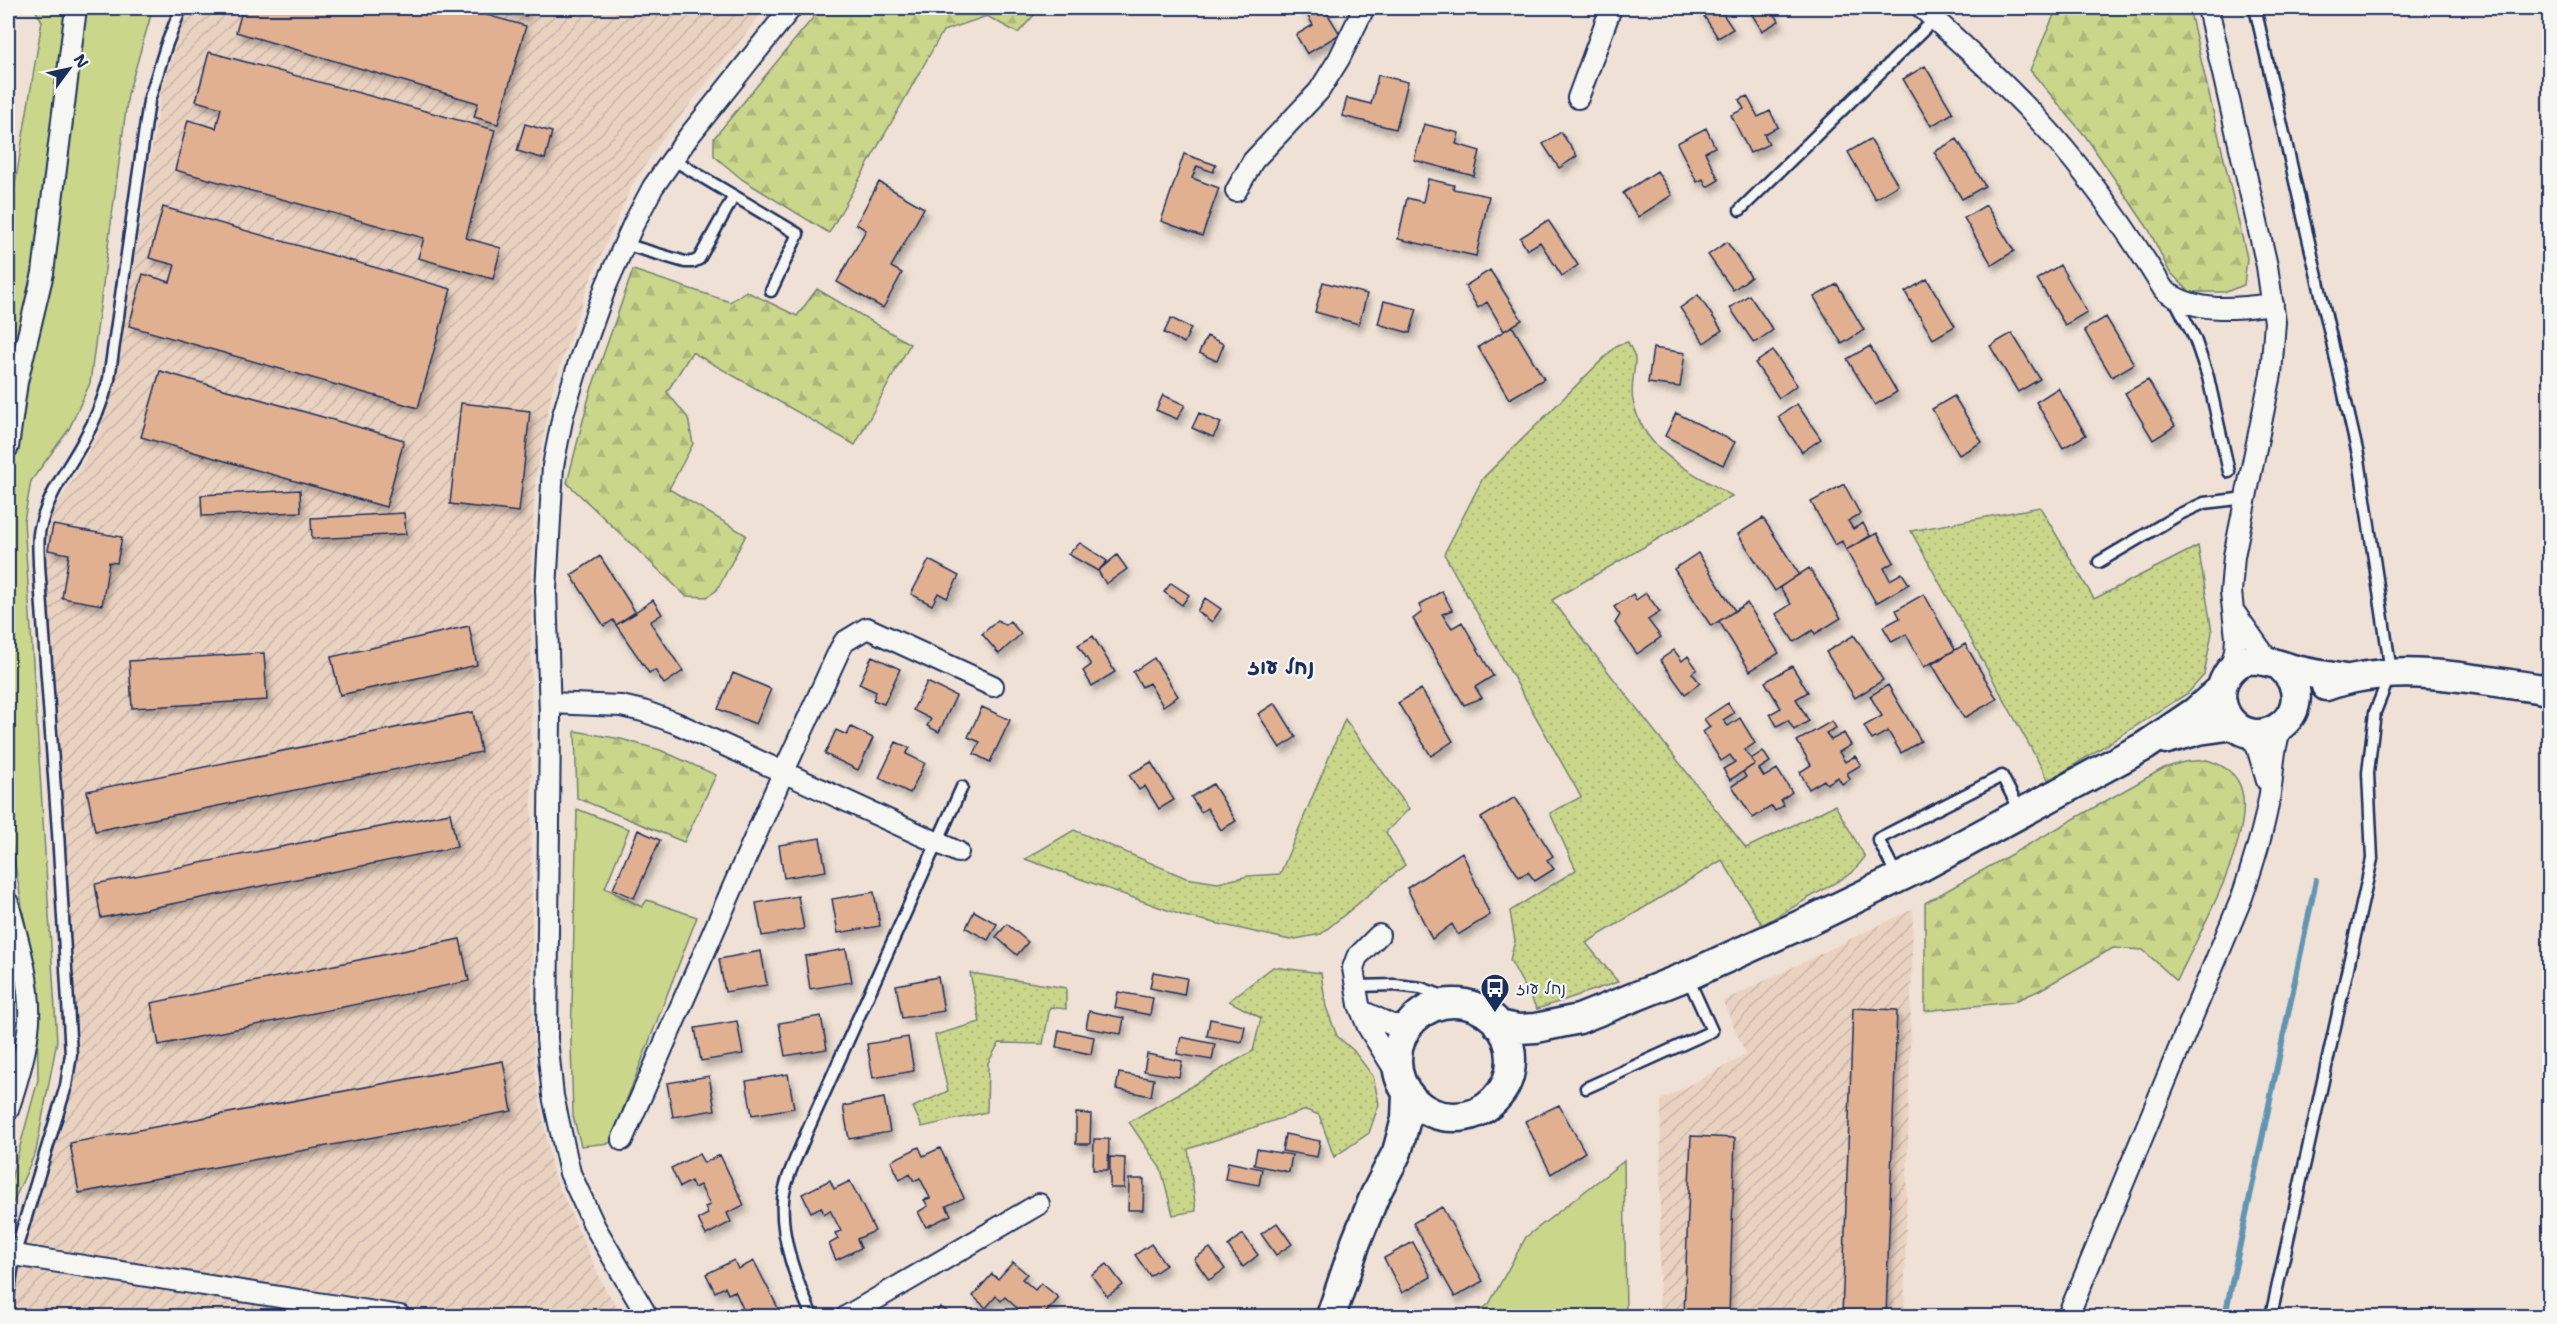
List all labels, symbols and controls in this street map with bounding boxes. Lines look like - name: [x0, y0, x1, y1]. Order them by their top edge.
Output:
- north arrow: [39, 39, 99, 99]
- text: N: [69, 50, 93, 72]
- district label: נחל עוז: [1248, 654, 1314, 680]
- bus stop icon: נחל עוז: [1479, 972, 1511, 1014]
- place label: נחל עוז: [1516, 978, 1566, 999]

